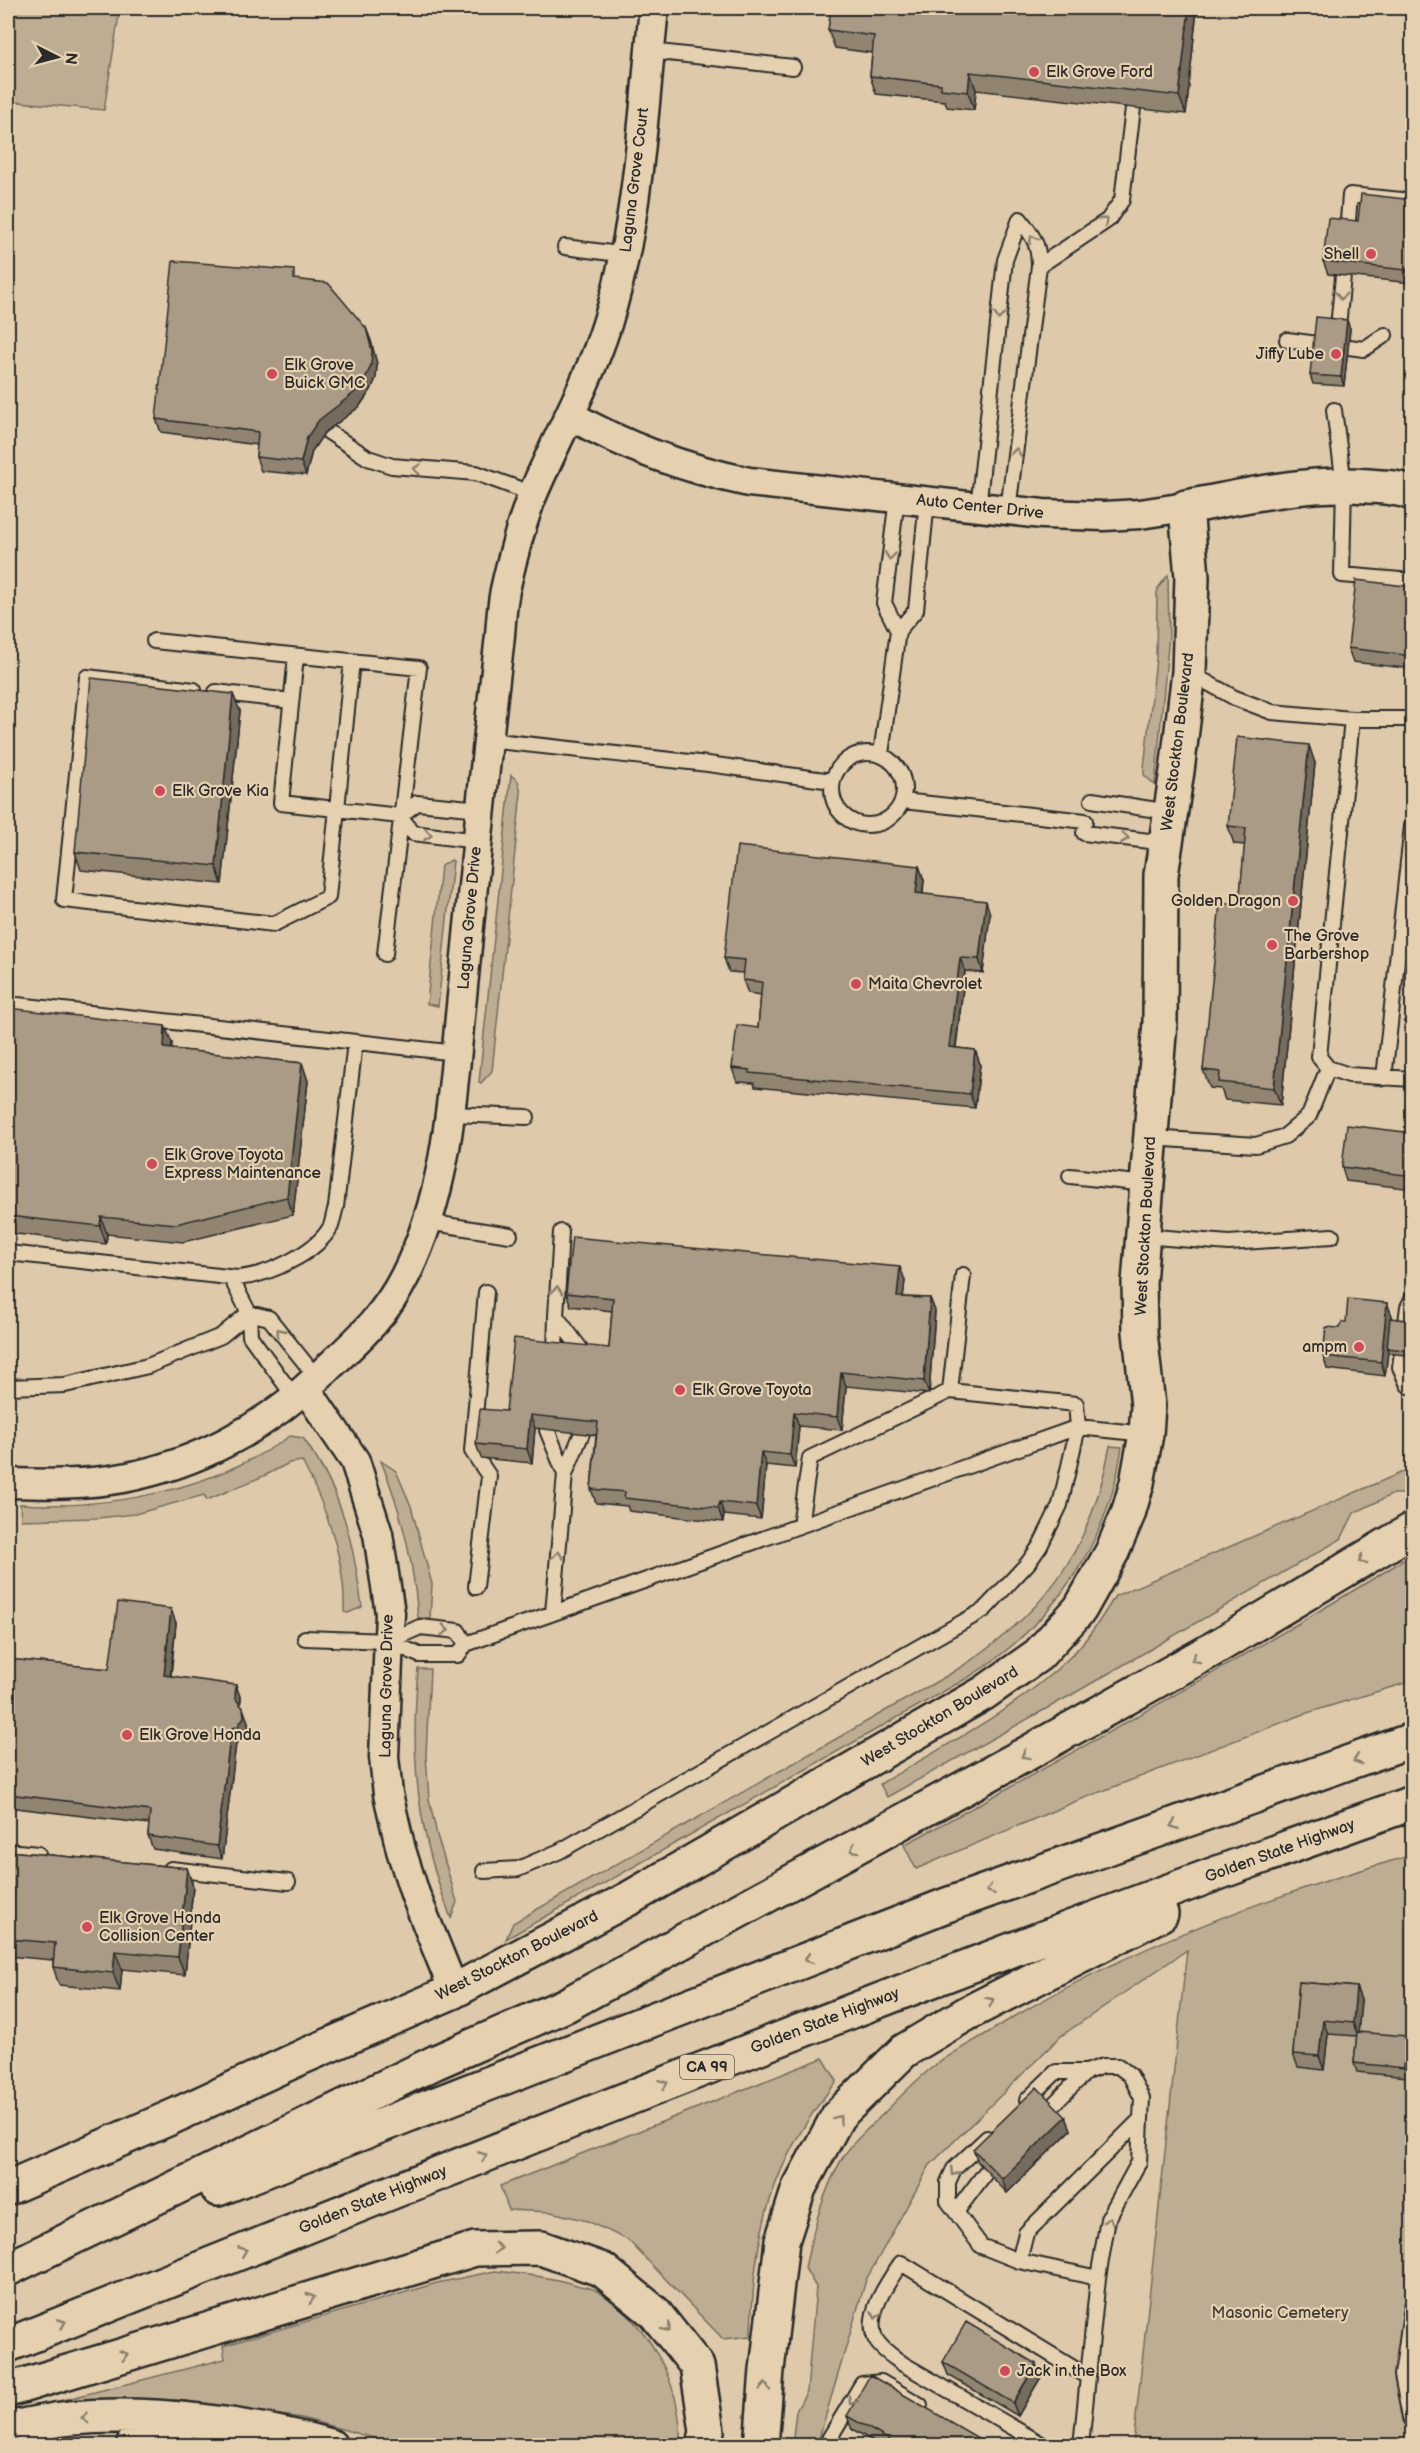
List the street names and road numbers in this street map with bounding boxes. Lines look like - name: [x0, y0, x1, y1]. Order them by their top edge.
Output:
- street label: Laguna Grove Court: [617, 106, 653, 254]
- street label: Auto Center Drive: [915, 491, 1045, 523]
- street label: West Stockton Boulevard: [1158, 652, 1198, 832]
- street label: Laguna Grove Drive: [454, 845, 486, 990]
- street label: West Stockton Boulevard: [1132, 1136, 1160, 1316]
- street label: Laguna Grove Drive: [376, 1613, 398, 1758]
- street label: West Stockton Boulevard: [858, 1663, 1022, 1771]
- street label: Golden State Highway: [1203, 1815, 1358, 1887]
- street label: West Stockton Boulevard: [433, 1907, 601, 2005]
- street label: Golden State Highway: [748, 1984, 903, 2058]
- road number: CA 99: [680, 2055, 734, 2079]
- street label: Golden State Highway: [296, 2161, 450, 2238]

